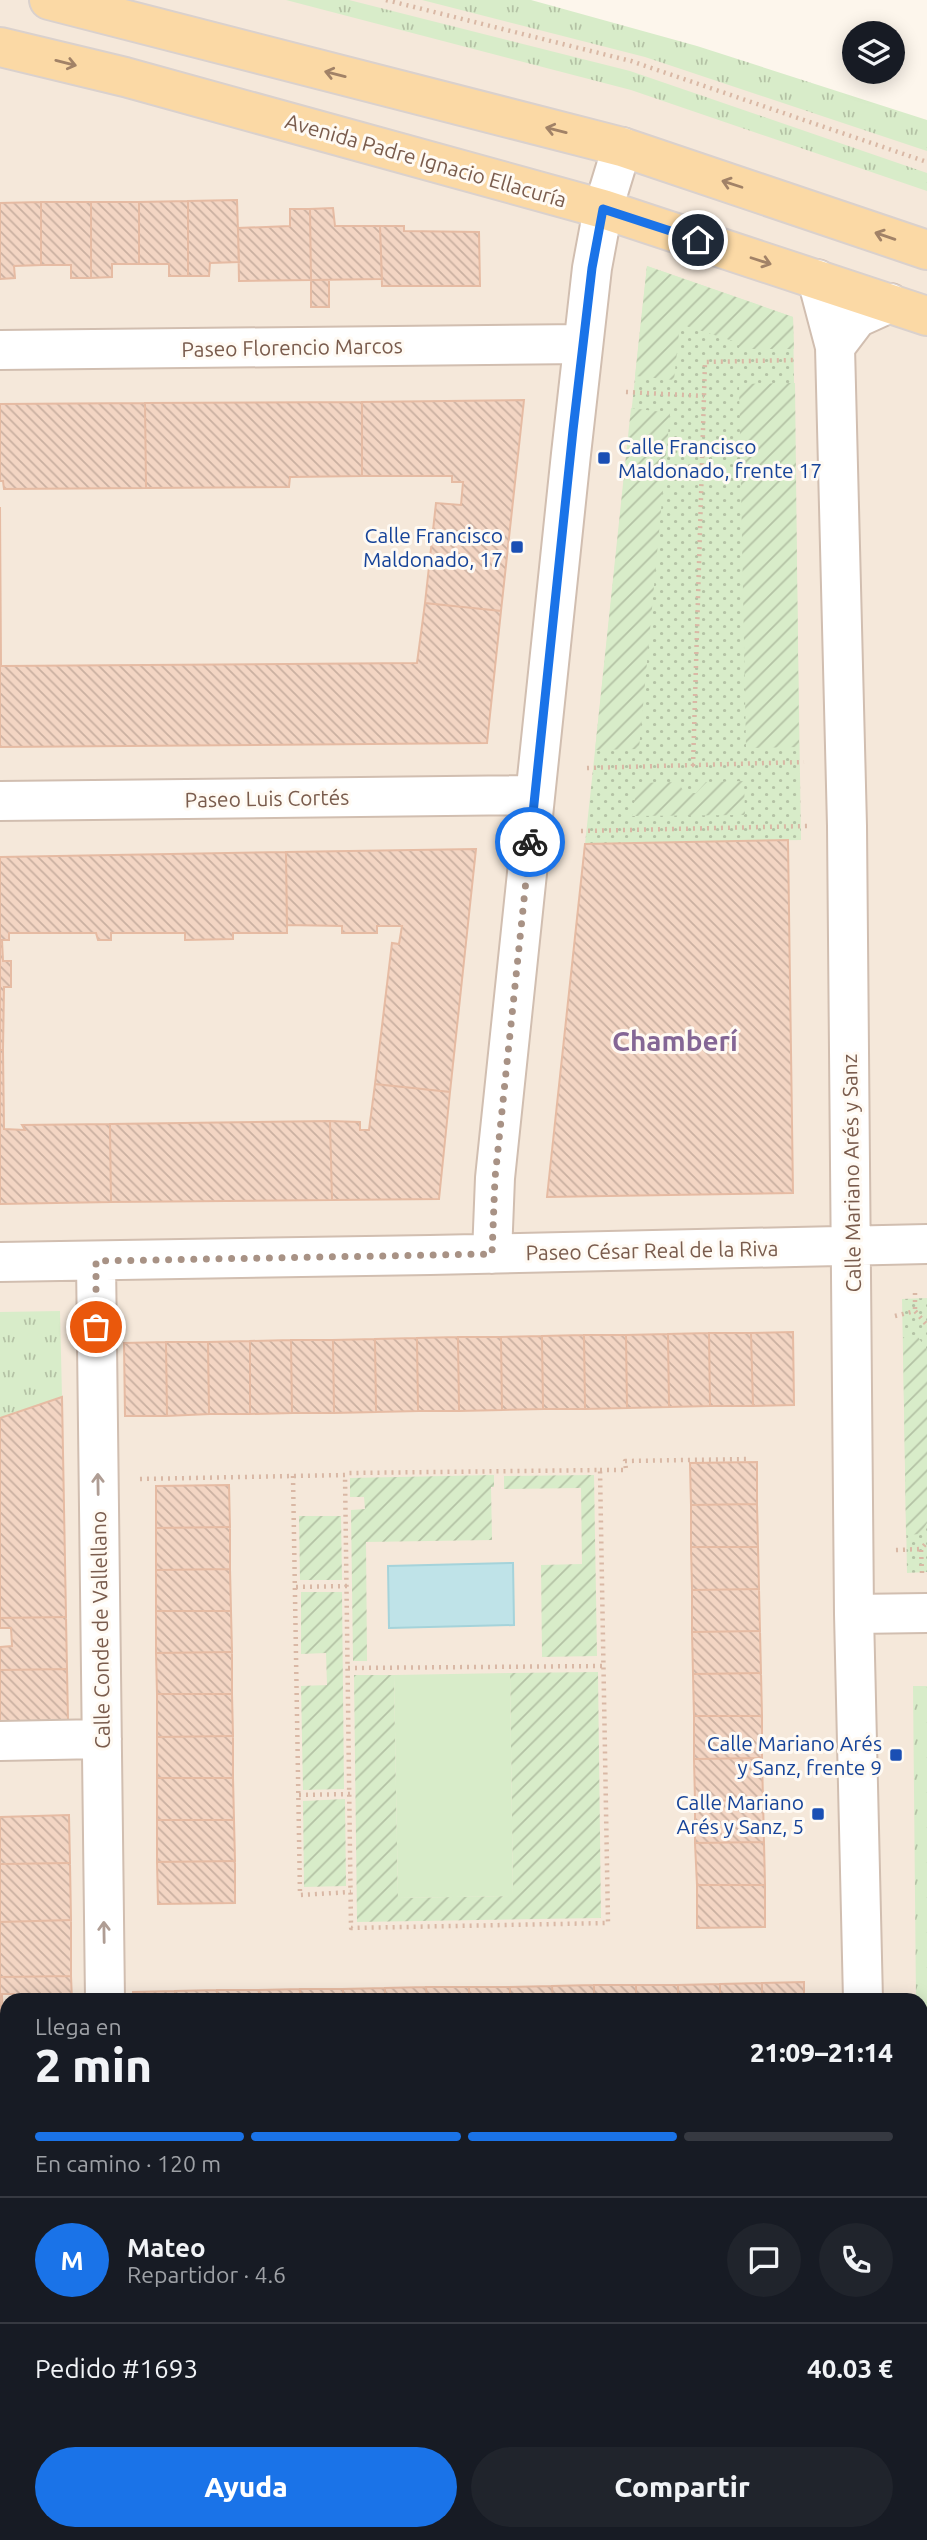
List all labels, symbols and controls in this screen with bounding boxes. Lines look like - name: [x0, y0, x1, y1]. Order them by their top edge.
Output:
- map controls: [842, 21, 905, 84]
- button: layers: [842, 21, 905, 84]
- one-way arrow: [54, 57, 77, 70]
- one-way arrow: [324, 67, 347, 80]
- street label: Avenida Padre Ignacio Ellacuría: [283, 108, 569, 212]
- one-way arrow: [545, 123, 567, 136]
- one-way arrow: [721, 177, 743, 190]
- pin: [668, 210, 728, 270]
- icon: home: [679, 221, 717, 259]
- one-way arrow: [875, 229, 897, 241]
- one-way arrow: [749, 256, 771, 268]
- street label: Paseo Florencio Marcos: [181, 333, 403, 361]
- place label: Calle Francisco Maldonado, frente 17: [618, 434, 822, 482]
- marker: Calle Francisco Maldonado, frente 17: [596, 450, 612, 466]
- place label: Calle Francisco Maldonado, 17: [363, 523, 503, 571]
- marker: Calle Francisco Maldonado, 17: [509, 539, 525, 555]
- street label: Paseo Luis Cortés: [184, 785, 350, 811]
- courier: [495, 807, 565, 877]
- icon: bike: [511, 823, 549, 861]
- district label: Chamberí: [612, 1025, 738, 1056]
- street label: Calle Mariano Arés y Sanz: [837, 1054, 865, 1292]
- street label: Paseo César Real de la Riva: [525, 1236, 779, 1264]
- pin: [66, 1297, 126, 1357]
- icon: bag: [77, 1308, 115, 1346]
- one-way arrow: [92, 1473, 105, 1496]
- street label: Calle Conde de Vallellano: [86, 1511, 114, 1749]
- place label: Calle Mariano Arés y Sanz, frente 9: [707, 1731, 882, 1779]
- marker: Calle Mariano Arés y Sanz, frente 9: [888, 1747, 904, 1763]
- place label: Calle Mariano Arés y Sanz, 5: [676, 1790, 804, 1838]
- marker: Calle Mariano Arés y Sanz, 5: [810, 1806, 826, 1822]
- one-way arrow: [97, 1921, 111, 1944]
- text: Llega en: [35, 2014, 122, 2039]
- text: 21:09–21:14: [750, 2038, 893, 2067]
- text: 2 min: [35, 2039, 152, 2091]
- text: En camino · 120 m: [35, 2151, 221, 2176]
- button: chat: [727, 2223, 801, 2297]
- button: phone: [819, 2223, 893, 2297]
- text: Mateo: [127, 2233, 206, 2262]
- text: M: [60, 2246, 84, 2275]
- text: Repartidor · 4.6: [127, 2262, 286, 2287]
- text: Pedido #1693: [35, 2354, 198, 2383]
- text: 40.03 €: [807, 2354, 893, 2383]
- button: Ayuda: [35, 2447, 457, 2527]
- button: Compartir: [471, 2447, 893, 2527]

